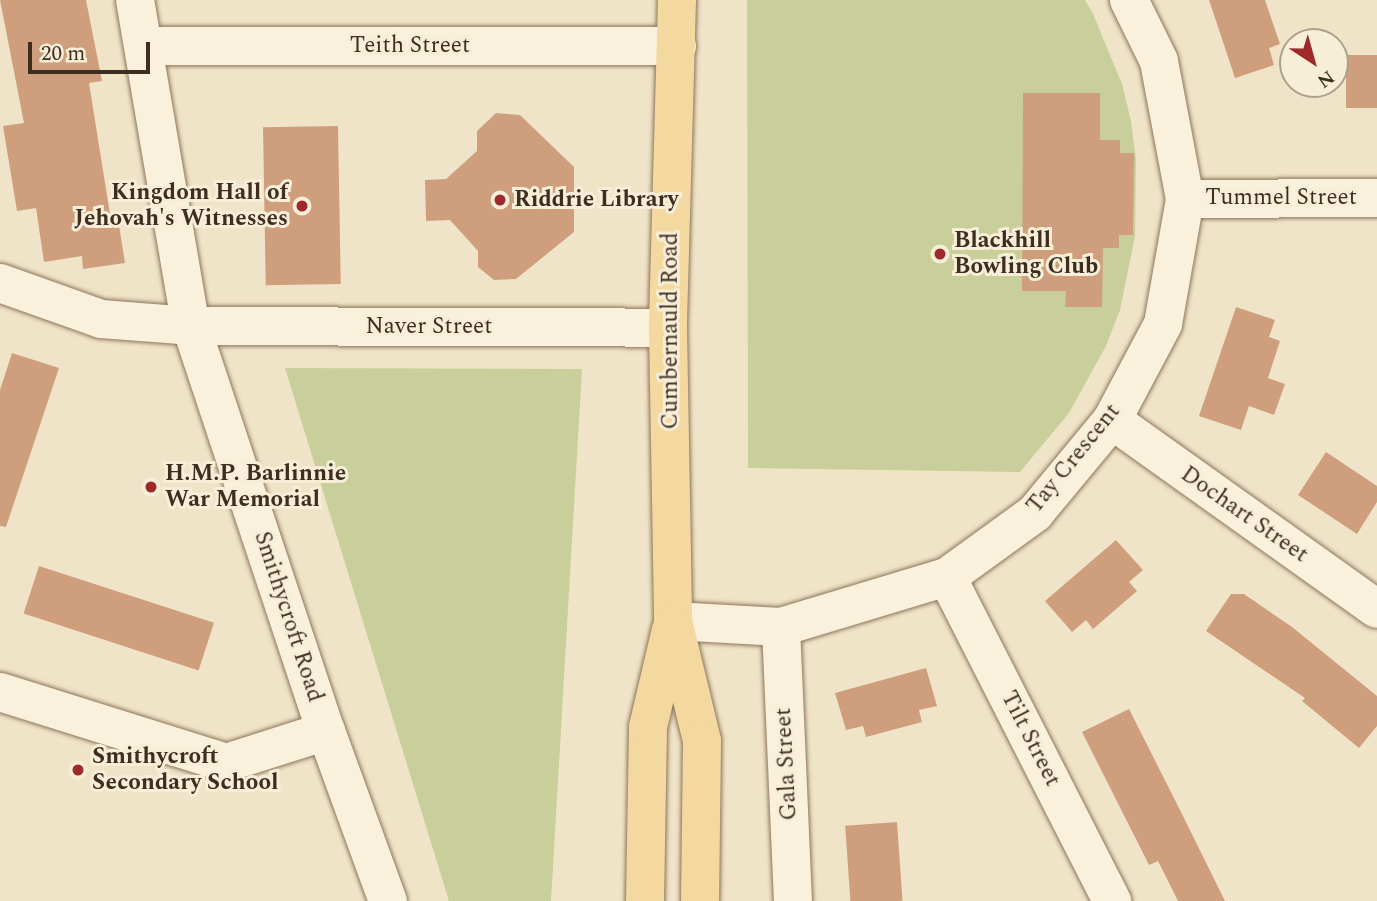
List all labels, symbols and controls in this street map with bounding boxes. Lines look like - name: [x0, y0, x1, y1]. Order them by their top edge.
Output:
- scale bar: [32, 28, 154, 72]
- north arrow: [1279, 28, 1349, 98]
- street label: Teith Street: [350, 32, 470, 60]
- text: 20 m: [41, 38, 85, 70]
- text: N: [1311, 62, 1340, 95]
- place label: Kingdom Hall of Jehovah's Witnesses: [74, 179, 288, 233]
- street label: Tummel Street: [1205, 184, 1357, 212]
- place label: Riddrie Library: [514, 186, 678, 214]
- marker: Riddrie Library: [492, 192, 508, 208]
- marker: Kingdom Hall of Jehovah's Witnesses: [294, 198, 310, 214]
- place label: Blackhill Bowling Club: [954, 227, 1098, 281]
- street label: Cumbernauld Road: [657, 232, 685, 430]
- marker: Blackhill Bowling Club: [932, 246, 948, 262]
- street label: Naver Street: [366, 313, 492, 341]
- street label: Tay Crescent: [1021, 399, 1127, 519]
- place label: H.M.P. Barlinnie War Memorial: [165, 460, 346, 514]
- street label: Dochart Street: [1175, 461, 1313, 569]
- marker: H.M.P. Barlinnie War Memorial: [143, 479, 159, 495]
- street label: Smithycroft Road: [247, 528, 329, 706]
- street label: Tilt Street: [994, 687, 1066, 791]
- street label: Gala Street: [770, 707, 804, 821]
- place label: Smithycroft Secondary School: [92, 743, 279, 797]
- marker: Smithycroft Secondary School: [70, 762, 86, 778]

